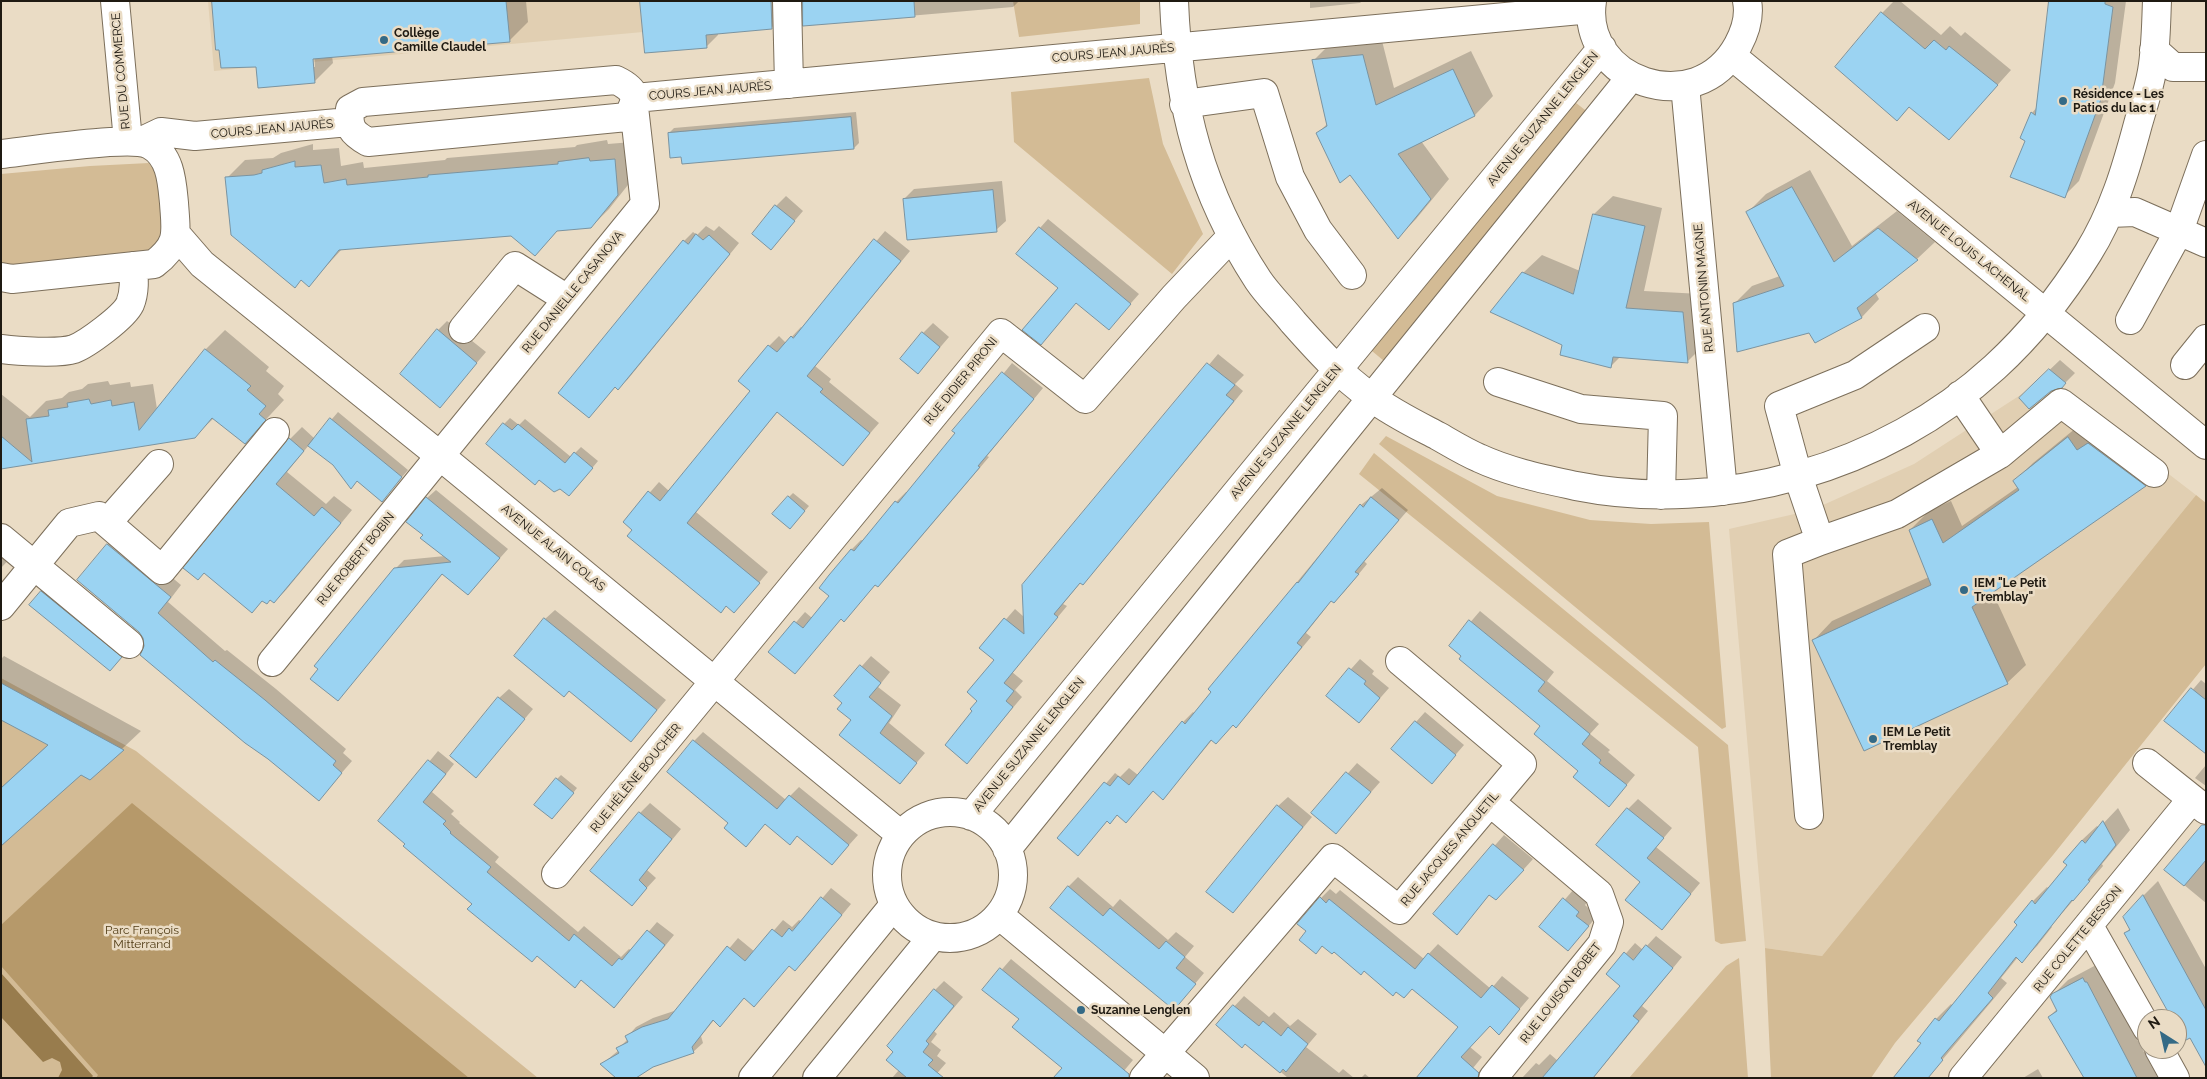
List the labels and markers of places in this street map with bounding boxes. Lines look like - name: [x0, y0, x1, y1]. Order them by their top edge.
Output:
- place label: Collège Camille Claudel: [394, 26, 486, 54]
- marker: Collège Camille Claudel: [378, 34, 390, 46]
- place label: Résidence - Les Patios du lac 1: [2073, 87, 2164, 115]
- marker: Résidence - Les Patios du lac 1: [2057, 95, 2069, 107]
- place label: IEM "Le Petit Tremblay": [1974, 576, 2046, 604]
- marker: IEM "Le Petit Tremblay": [1958, 584, 1970, 596]
- place label: IEM Le Petit Tremblay: [1883, 725, 1951, 753]
- marker: IEM Le Petit Tremblay: [1867, 733, 1879, 745]
- place label: Suzanne Lenglen: [1091, 1003, 1190, 1017]
- marker: Suzanne Lenglen: [1075, 1004, 1087, 1016]

